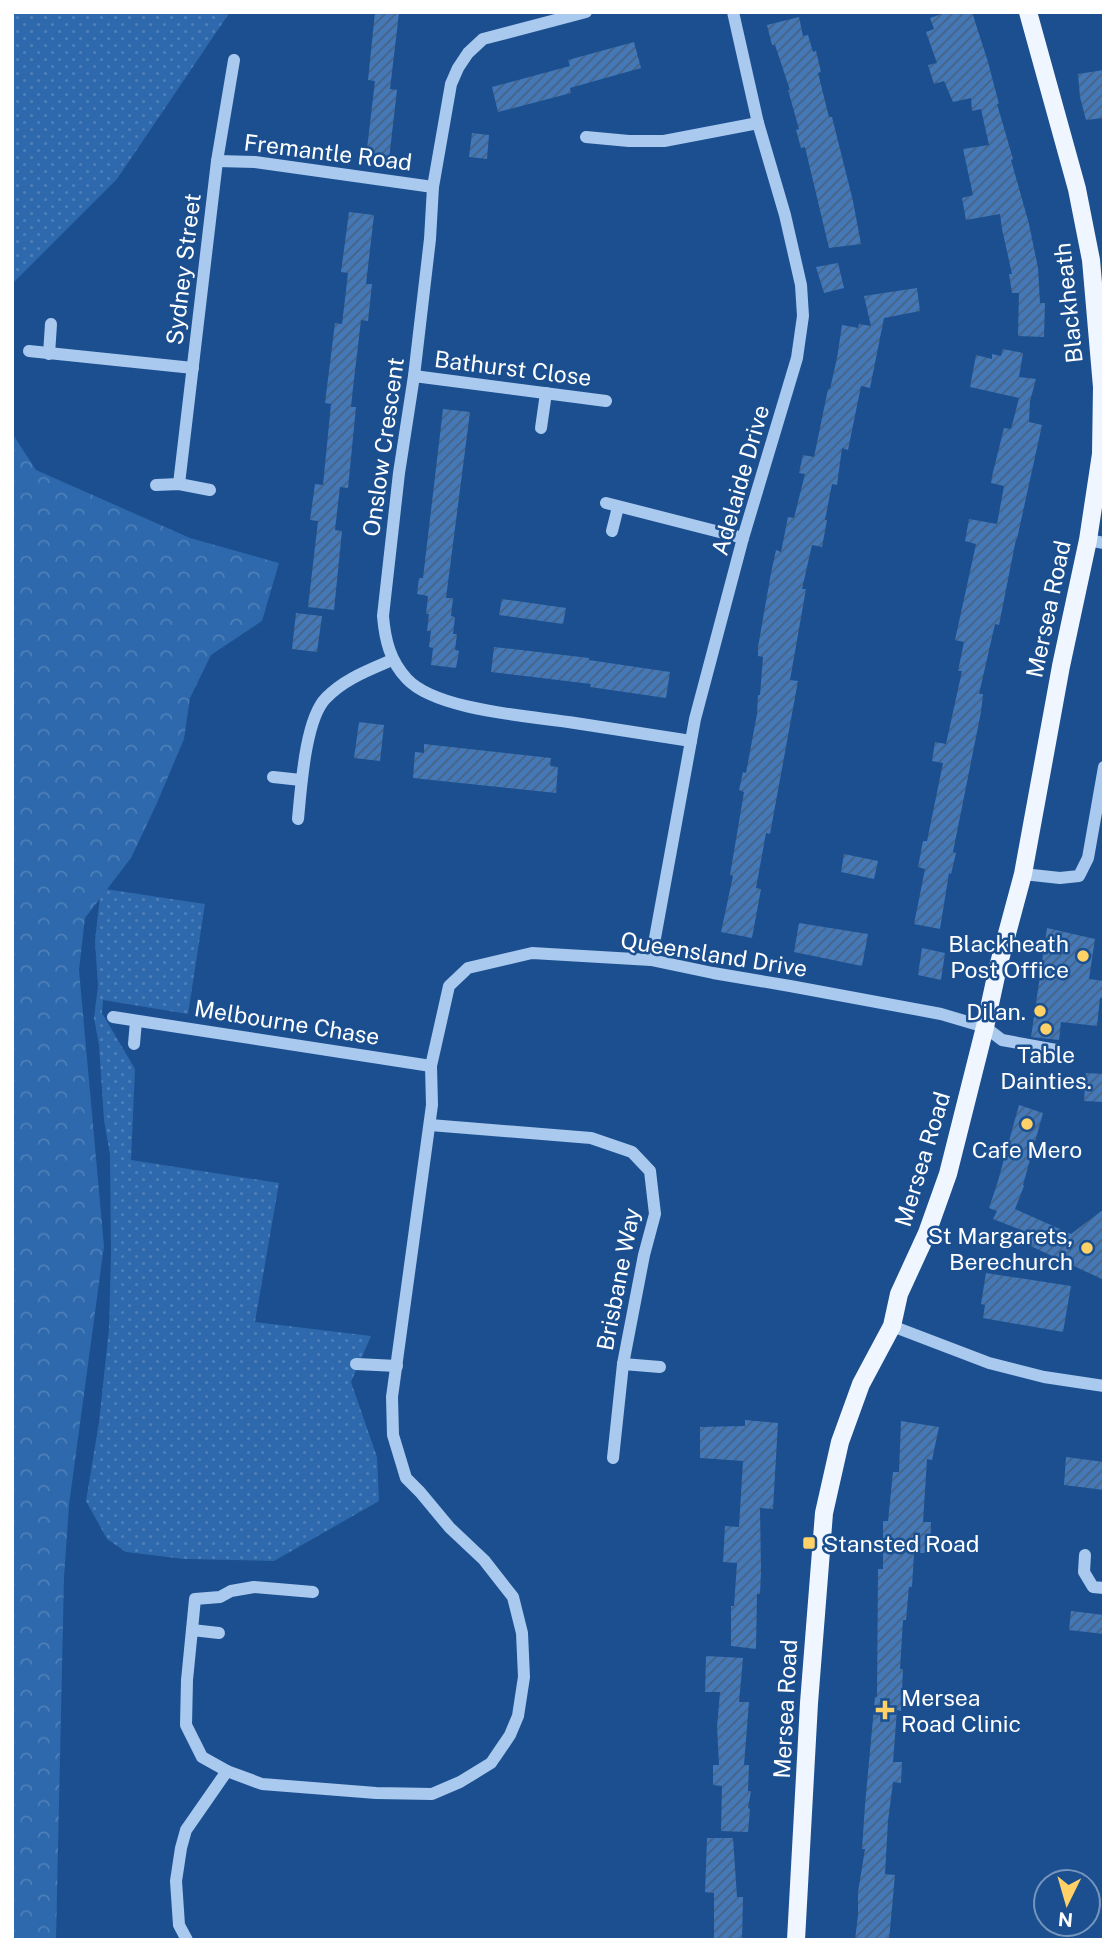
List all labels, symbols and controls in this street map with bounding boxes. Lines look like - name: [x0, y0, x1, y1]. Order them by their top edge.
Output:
- street label: Fremantle Road: [242, 128, 414, 176]
- street label: Sydney Street: [160, 192, 206, 346]
- street label: Blackheath: [1048, 242, 1088, 364]
- street label: Bathurst Close: [433, 345, 593, 391]
- street label: Onslow Crescent: [357, 356, 409, 538]
- street label: Adelaide Drive: [706, 402, 774, 558]
- street label: Mersea Road: [1020, 538, 1076, 680]
- street label: Queensland Drive: [619, 926, 809, 982]
- place label: Blackheath Post Office: [948, 930, 1069, 983]
- marker: Blackheath Post Office: [1075, 948, 1091, 964]
- street label: Melbourne Chase: [192, 994, 382, 1050]
- place label: Dilan.: [966, 998, 1026, 1025]
- marker: Dilan.: [1032, 1003, 1048, 1019]
- marker: Table Dainties.: [1038, 1021, 1054, 1037]
- place label: Table Dainties.: [1000, 1041, 1092, 1094]
- street label: Mersea Road: [889, 1088, 955, 1230]
- marker: Cafe Mero: [1019, 1116, 1035, 1132]
- place label: Cafe Mero: [972, 1136, 1082, 1163]
- street label: Brisbane Way: [591, 1205, 645, 1353]
- place label: St Margarets, Berechurch: [928, 1222, 1073, 1275]
- marker: St Margarets, Berechurch: [1079, 1240, 1095, 1256]
- place label: Stansted Road: [823, 1530, 980, 1557]
- marker: Stansted Road: [801, 1535, 817, 1551]
- street label: Mersea Road: [768, 1639, 802, 1779]
- place label: Mersea Road Clinic: [901, 1684, 1021, 1737]
- marker: Mersea Road Clinic: [875, 1700, 895, 1720]
- north arrow: [1032, 1868, 1102, 1938]
- text: N: [1057, 1908, 1074, 1932]

